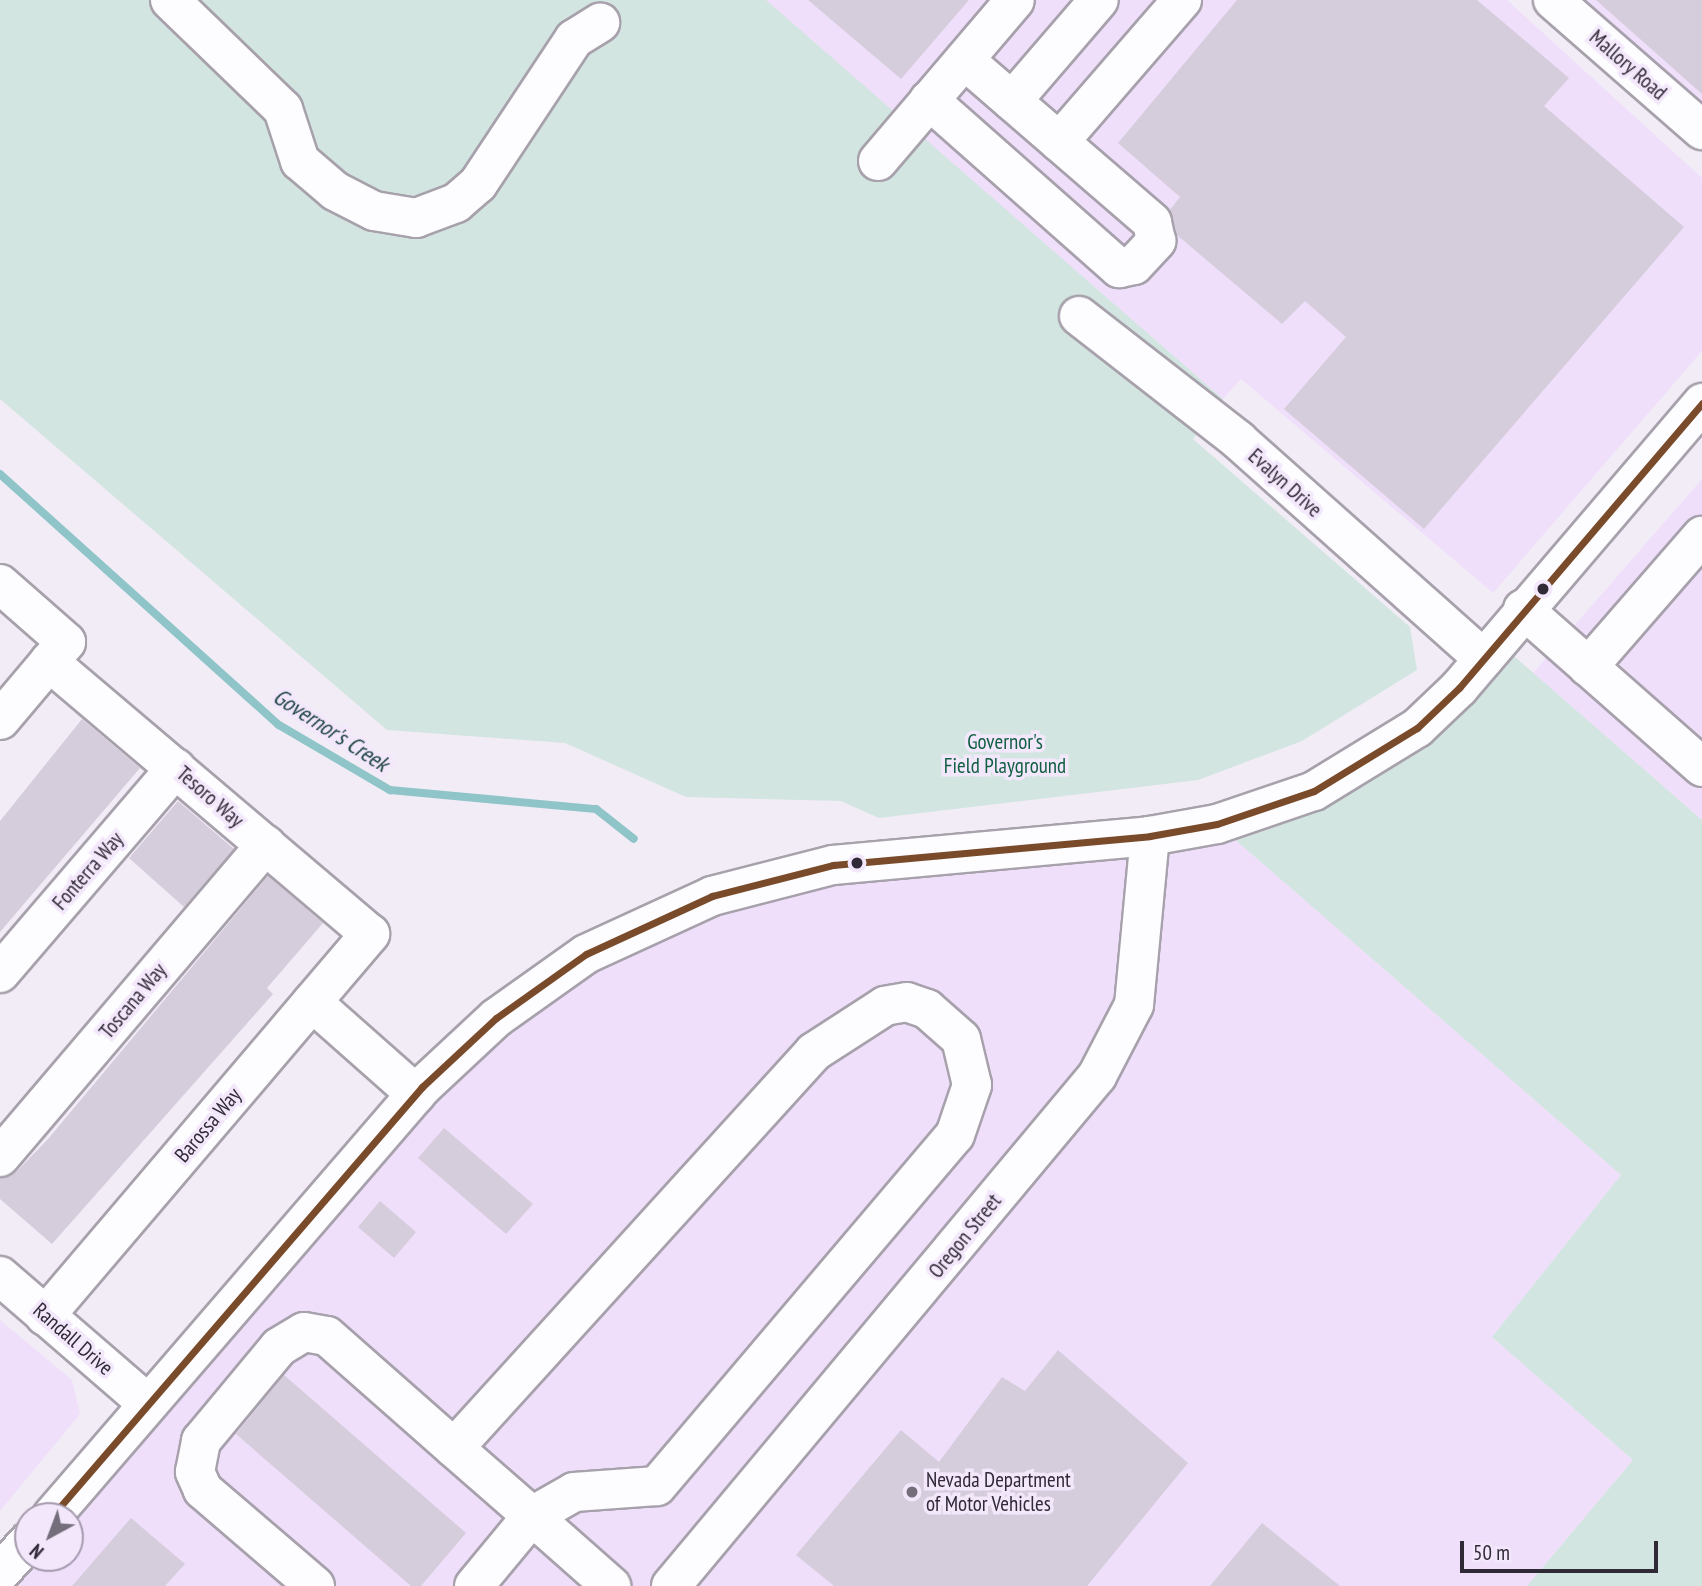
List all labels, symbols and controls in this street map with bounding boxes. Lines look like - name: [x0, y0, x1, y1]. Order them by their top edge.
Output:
- street label: Mallory Road: [1584, 24, 1672, 106]
- street label: Evalyn Drive: [1243, 443, 1327, 523]
- unlabelled marker: [1536, 582, 1550, 596]
- water label: Governor's Creek: [268, 682, 394, 778]
- park label: Governor's Field Playground: [944, 729, 1066, 779]
- street label: Tesoro Way: [171, 761, 249, 833]
- street label: Fonterra Way: [47, 827, 129, 915]
- unlabelled marker: [850, 856, 864, 870]
- street label: Toscana Way: [94, 958, 172, 1044]
- street label: Barossa Way: [169, 1082, 247, 1168]
- street label: Oregon Street: [923, 1189, 1007, 1283]
- street label: Randall Drive: [28, 1297, 118, 1381]
- place label: Nevada Department of Motor Vehicles: [926, 1467, 1071, 1517]
- marker: Nevada Department of Motor Vehicles: [904, 1484, 920, 1500]
- north arrow: [14, 1502, 84, 1572]
- scale bar: [1464, 1526, 1662, 1570]
- text: N: [25, 1539, 48, 1564]
- text: 50 m: [1473, 1539, 1510, 1566]

